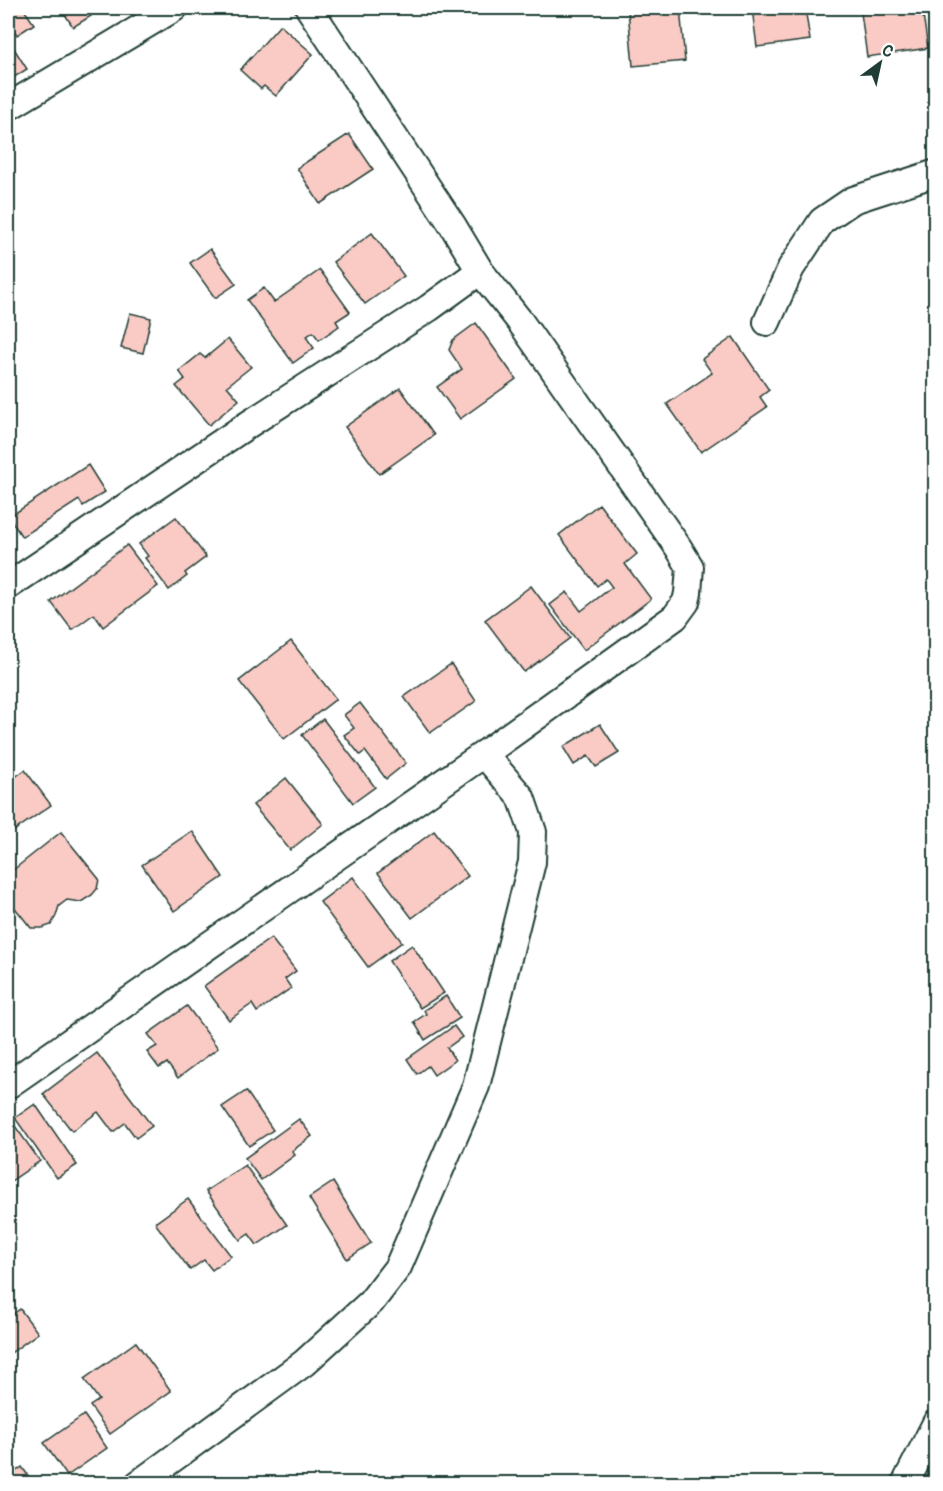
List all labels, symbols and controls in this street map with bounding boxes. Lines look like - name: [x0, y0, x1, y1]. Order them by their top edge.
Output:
- north arrow: [850, 33, 910, 93]
- text: С: [878, 40, 897, 62]

